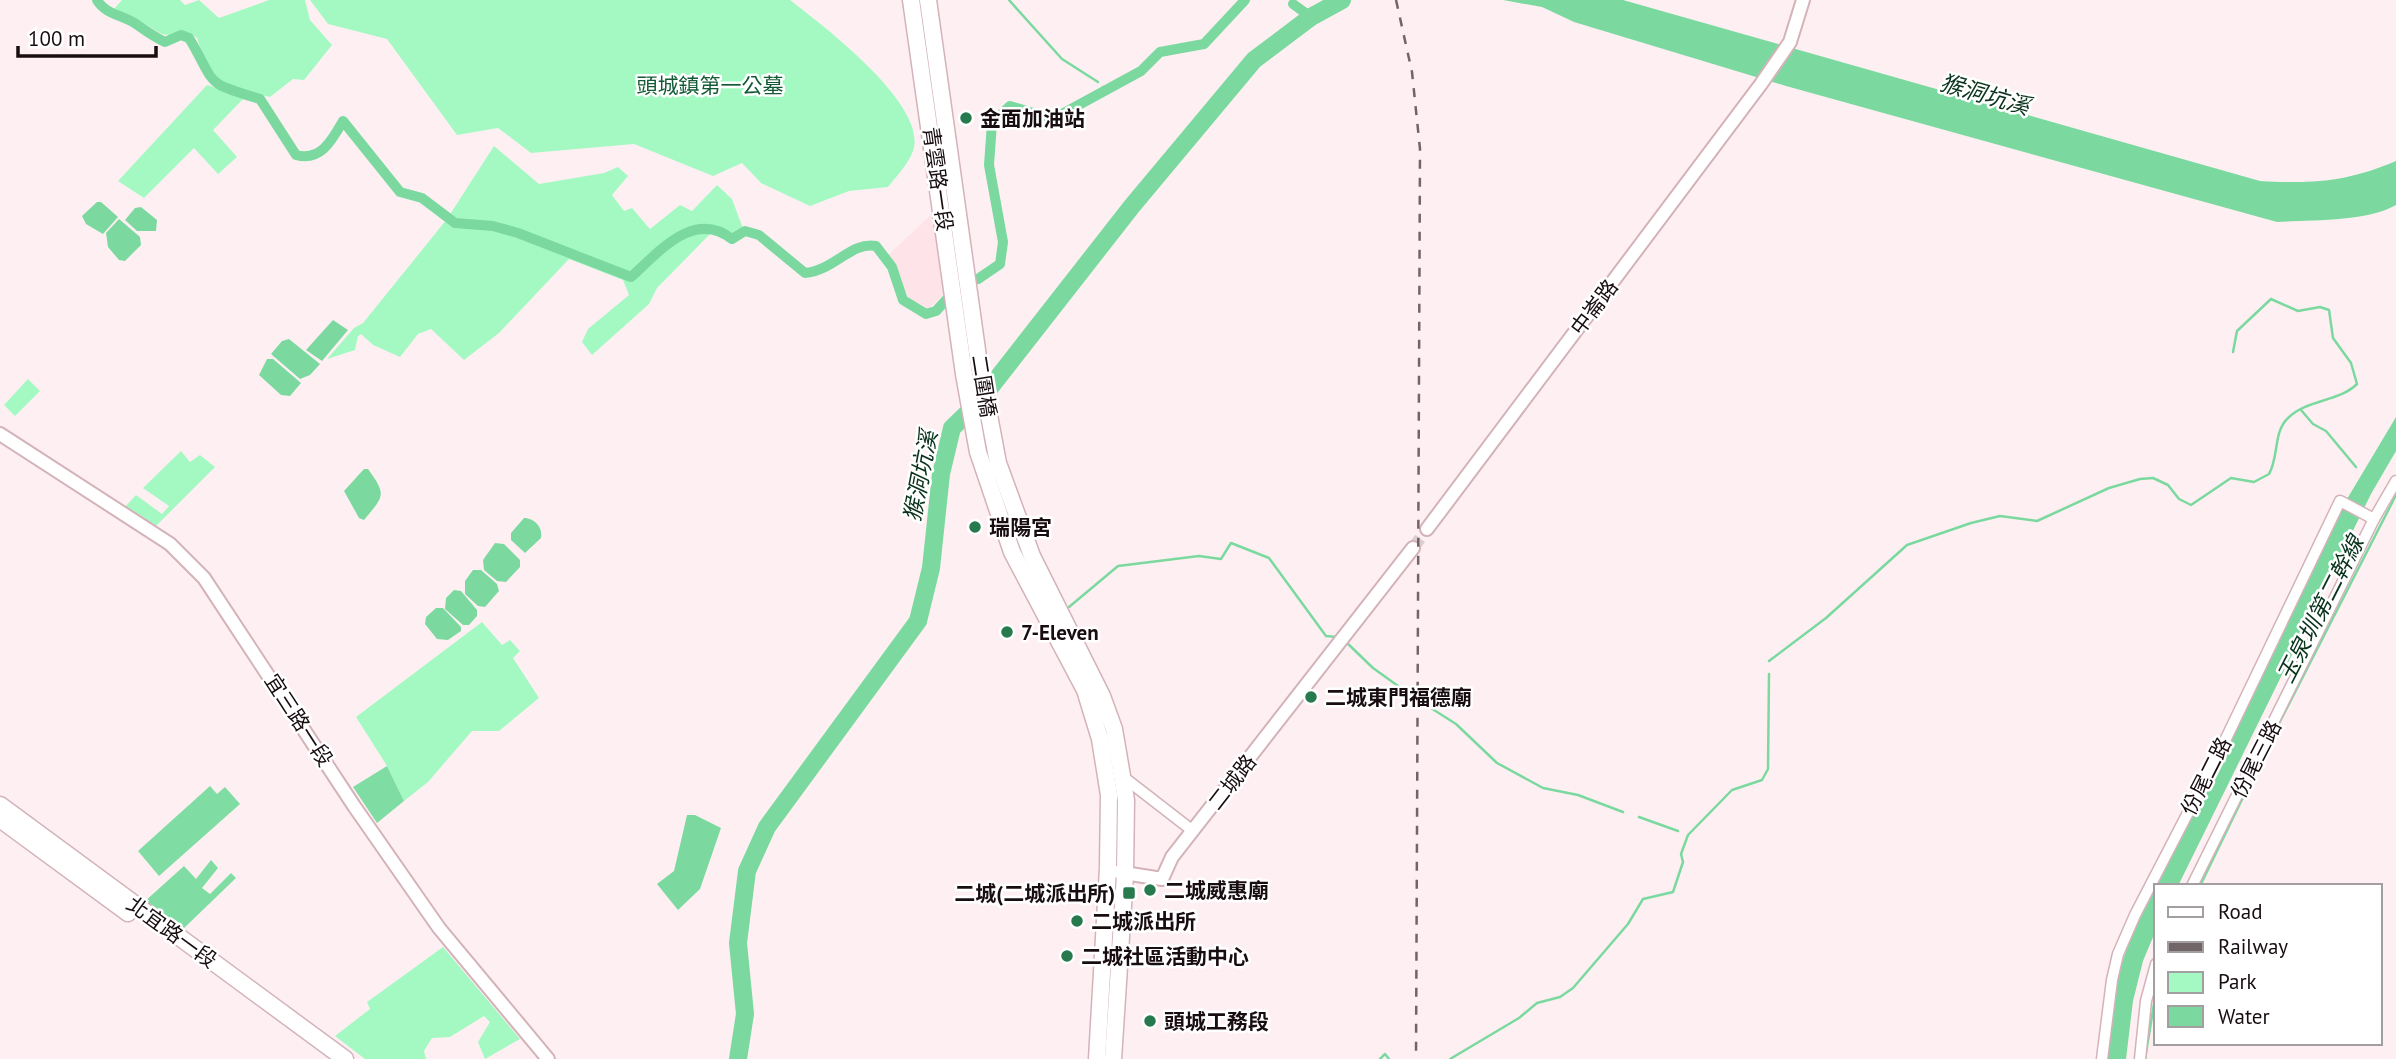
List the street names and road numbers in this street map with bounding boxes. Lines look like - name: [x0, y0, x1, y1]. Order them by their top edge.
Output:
- street label: 青雲路一段: [917, 125, 959, 233]
- street label: 中崙路: [1564, 274, 1624, 340]
- street label: 二圍橋: [966, 353, 1002, 419]
- street label: 宜三路一段: [259, 669, 339, 771]
- street label: 份尾三路: [2225, 715, 2287, 803]
- street label: 份尾二路: [2175, 732, 2237, 820]
- street label: 二城路: [1202, 749, 1262, 815]
- street label: 北宜路一段: [122, 890, 222, 974]

